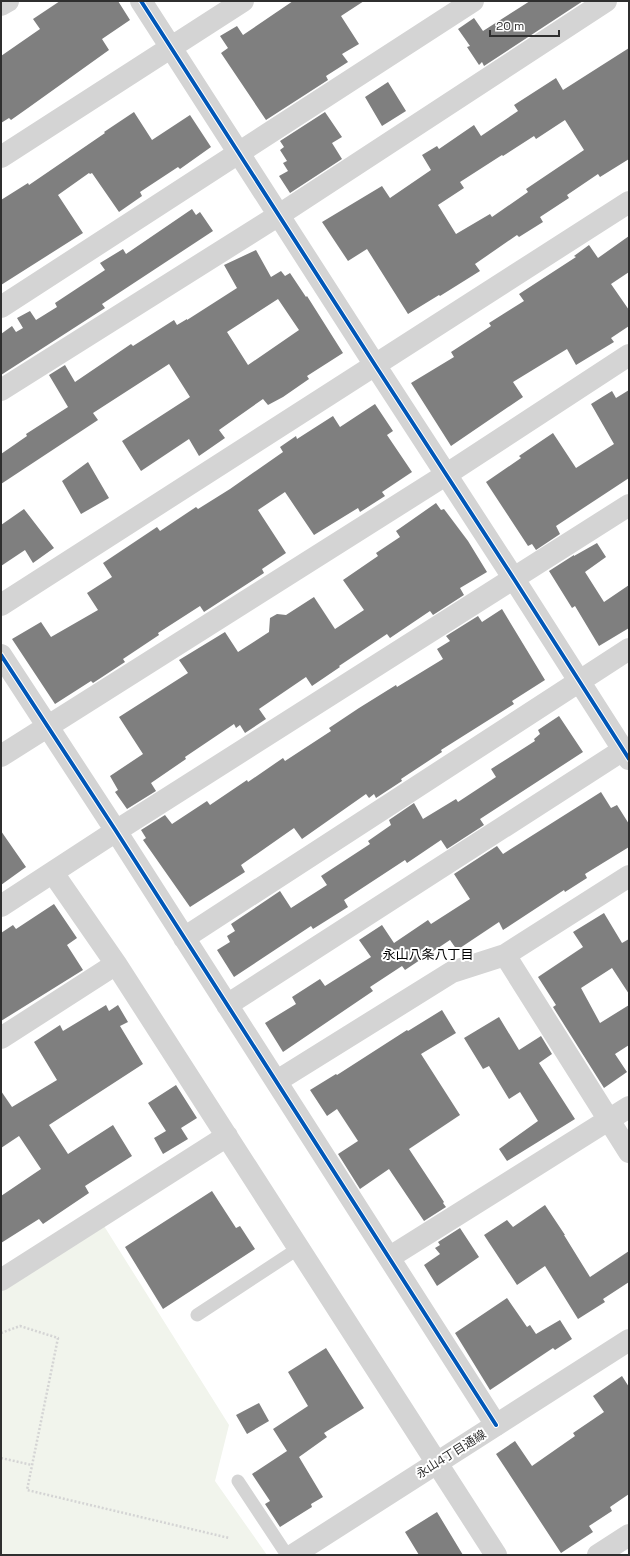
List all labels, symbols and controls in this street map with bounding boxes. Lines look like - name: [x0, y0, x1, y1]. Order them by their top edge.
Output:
- scale bar: [490, 12, 559, 38]
- text: 20 m: [496, 18, 524, 34]
- district label: 永山八条八丁目: [382, 946, 474, 963]
- street label: 永山4丁目通線: [413, 1426, 489, 1482]

